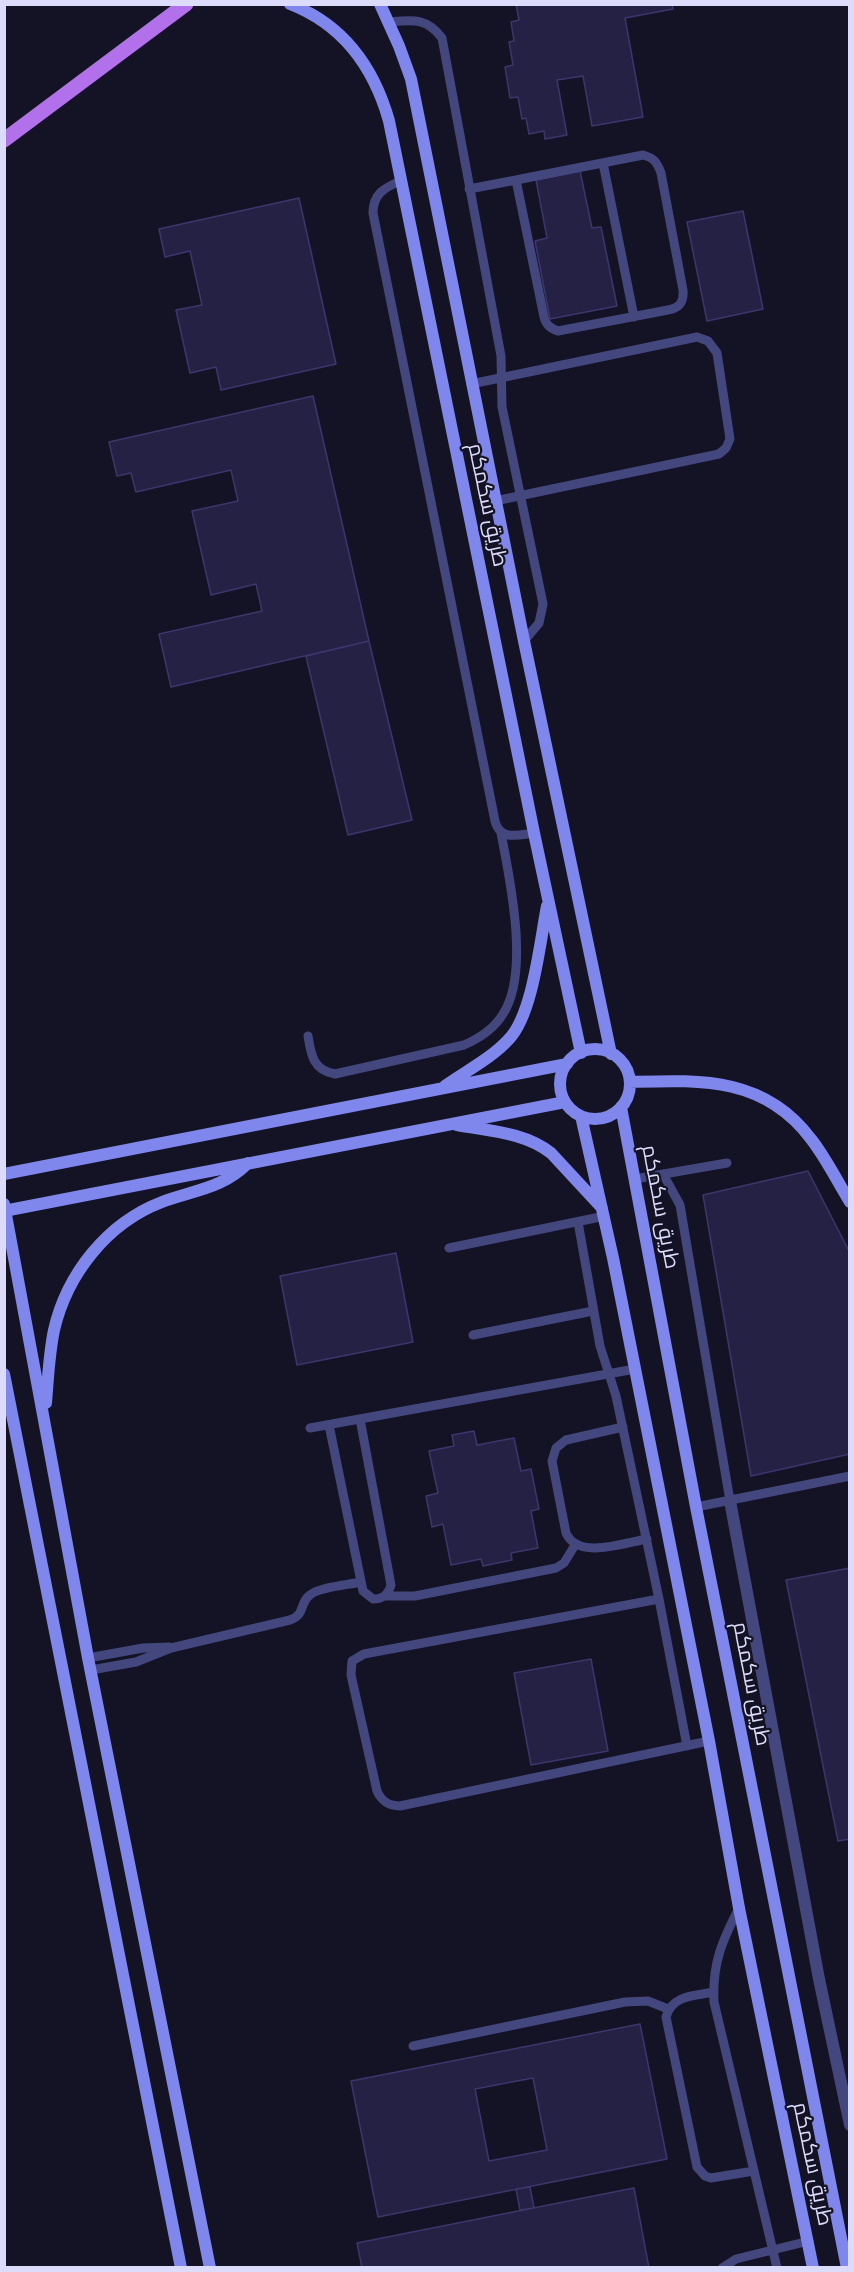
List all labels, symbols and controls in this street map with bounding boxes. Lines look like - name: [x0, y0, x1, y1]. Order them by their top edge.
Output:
- street label: طريق سكمكم: [462, 441, 512, 569]
- street label: طريق سكمكم: [636, 1143, 684, 1271]
- street label: طريق سكمكم: [727, 1620, 775, 1748]
- street label: طريق سكمكم: [787, 2100, 837, 2228]

